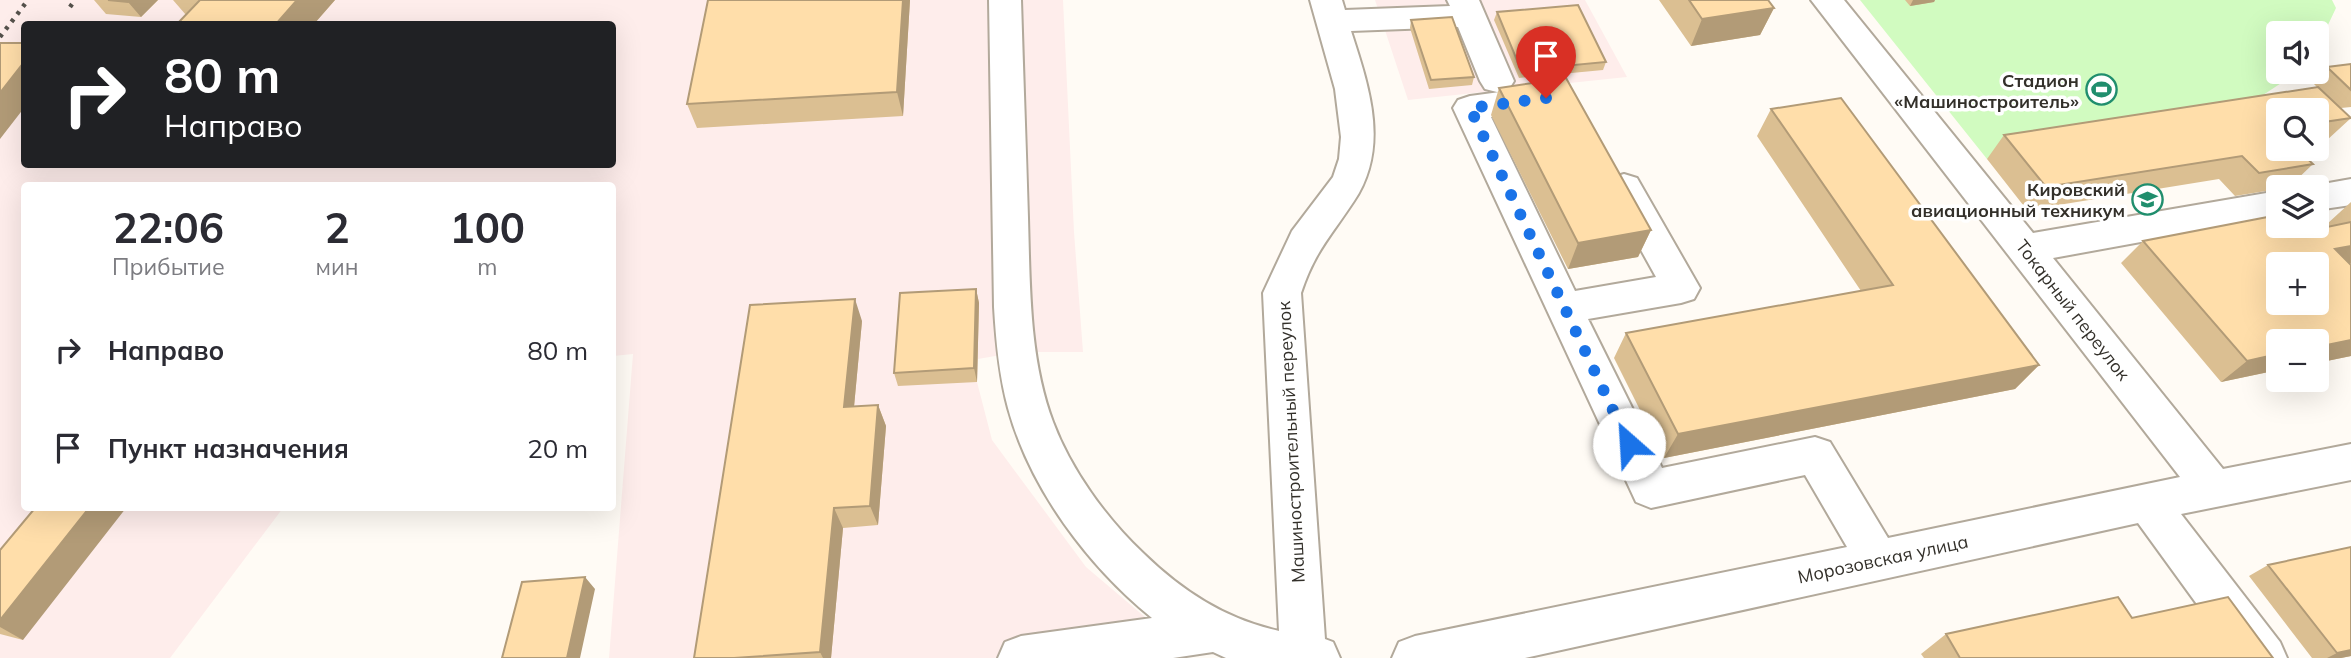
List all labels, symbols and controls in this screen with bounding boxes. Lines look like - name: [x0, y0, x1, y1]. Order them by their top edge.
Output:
- map controls: [2266, 21, 2329, 392]
- button: sound: [2266, 21, 2329, 84]
- pin: [1516, 26, 1576, 98]
- icon: arrive: [1527, 37, 1565, 75]
- text: 80 m: [164, 44, 280, 105]
- icon: right: [49, 49, 140, 140]
- place label: Стадион «Машиностроитель»: [1894, 69, 2079, 113]
- sports icon: Стадион «Машиностроитель»: [2085, 73, 2119, 107]
- button: search: [2266, 98, 2329, 161]
- text: Направо: [164, 105, 303, 145]
- button: layers: [2266, 175, 2329, 238]
- place label: Кировский авиационный техникум: [1911, 178, 2125, 222]
- school or university icon: Кировский авиационный техникум: [2131, 182, 2165, 216]
- text: 22:06: [113, 201, 224, 254]
- text: 2: [324, 201, 350, 254]
- text: 100: [449, 201, 525, 254]
- street label: Токарный переулок: [2011, 235, 2135, 385]
- text: Прибытие: [112, 252, 225, 281]
- text: мин: [316, 252, 359, 281]
- text: m: [477, 252, 497, 281]
- button: +: [2266, 252, 2329, 315]
- street label: Машиностроительный переулок: [1272, 300, 1310, 583]
- button: −: [2266, 329, 2329, 392]
- icon: right: [49, 331, 87, 369]
- text: Направо: [108, 334, 224, 367]
- text: 80 m: [527, 334, 588, 367]
- position arrow: [1592, 407, 1666, 481]
- icon: arrive: [49, 429, 87, 467]
- text: Пункт назначения: [108, 432, 349, 465]
- text: 20 m: [527, 432, 588, 465]
- street label: Морозовская улица: [1796, 530, 1970, 588]

